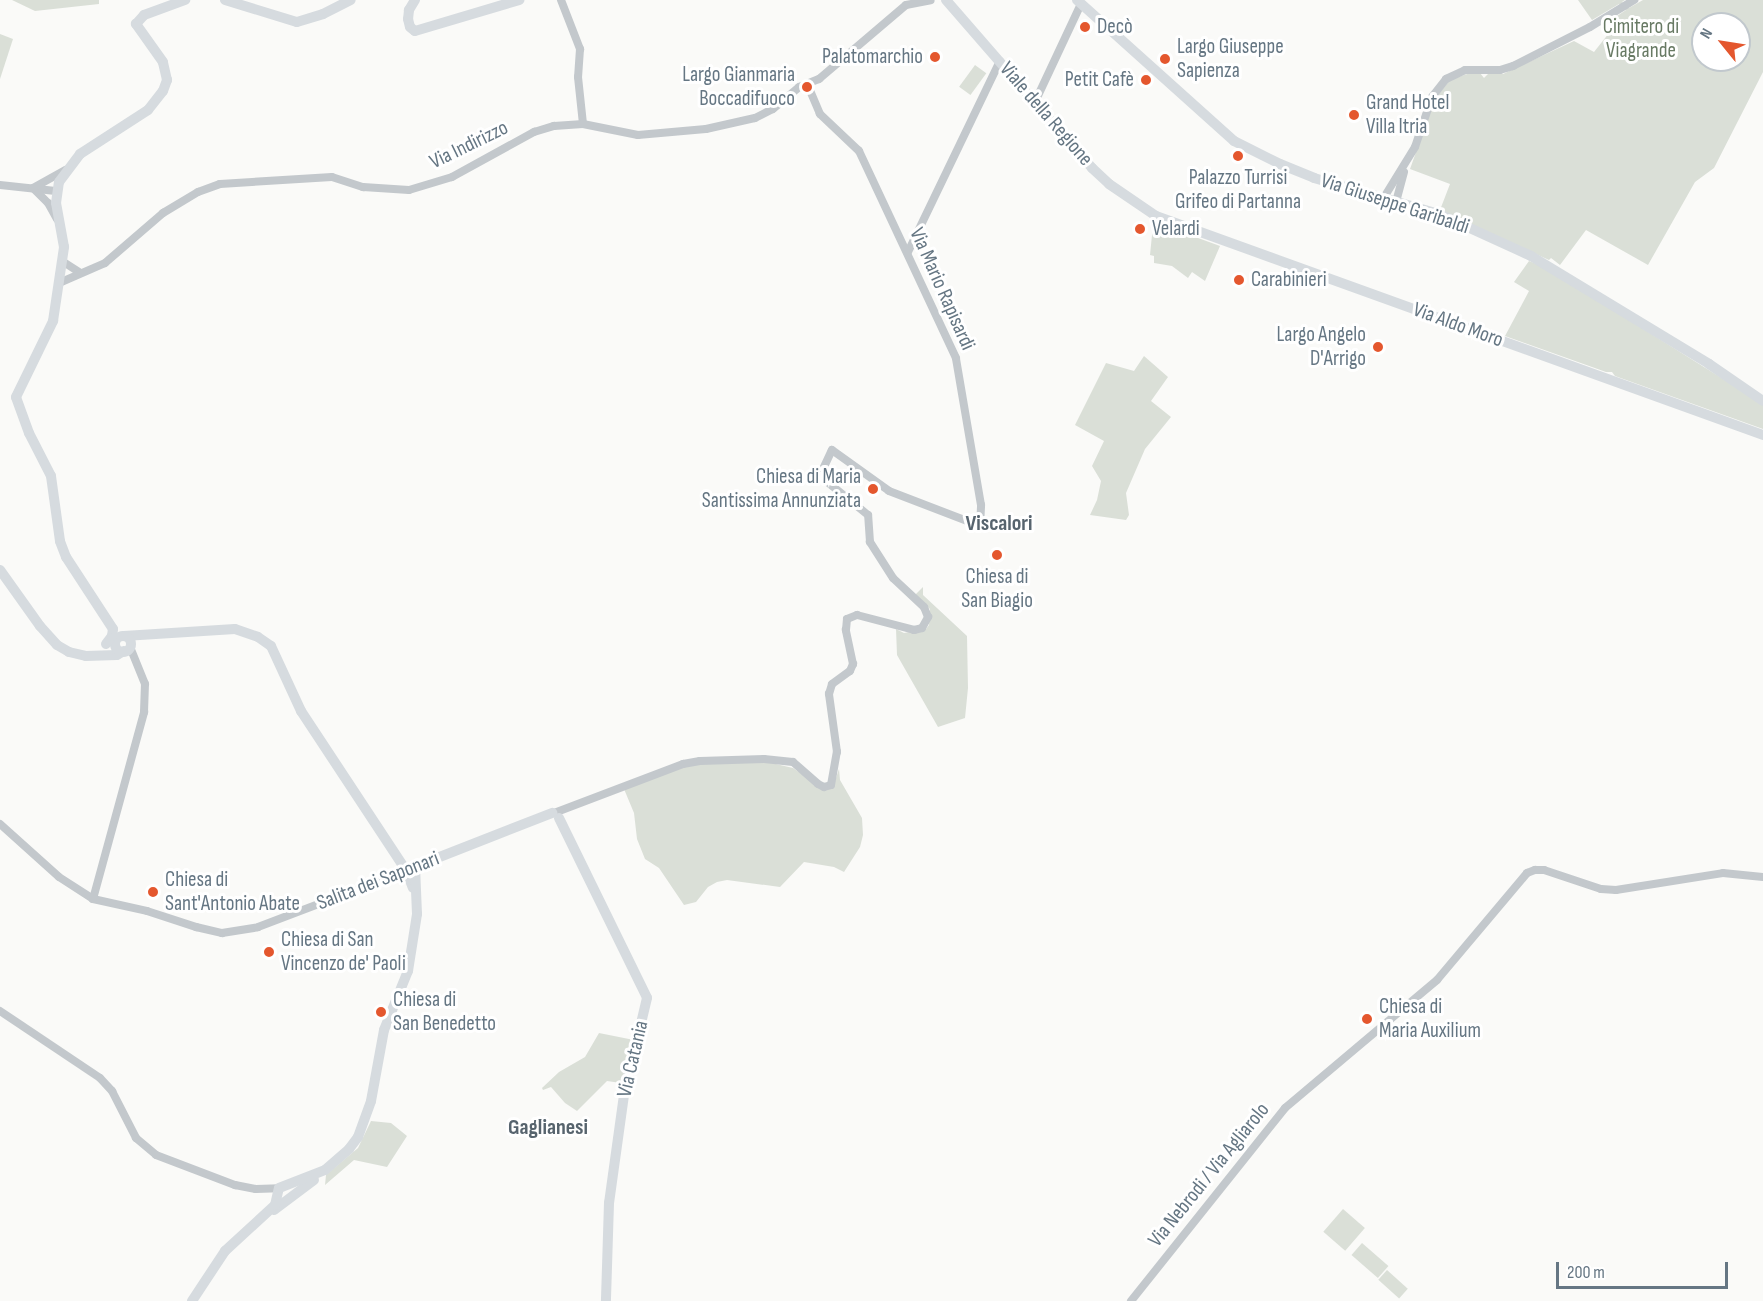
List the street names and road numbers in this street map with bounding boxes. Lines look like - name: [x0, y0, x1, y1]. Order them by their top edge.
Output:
- street label: Viale della Regione: [994, 57, 1098, 171]
- street label: Via Indirizzo: [426, 115, 512, 175]
- street label: Via Giuseppe Garibaldi: [1317, 168, 1473, 240]
- street label: Via Mario Rapisardi: [904, 224, 980, 354]
- street label: Via Aldo Moro: [1409, 297, 1507, 353]
- street label: Salita dei Saponari: [313, 846, 443, 916]
- street label: Via Catania: [612, 1018, 654, 1100]
- street label: Via Nebrodi / Via Agliarolo: [1143, 1098, 1275, 1252]

